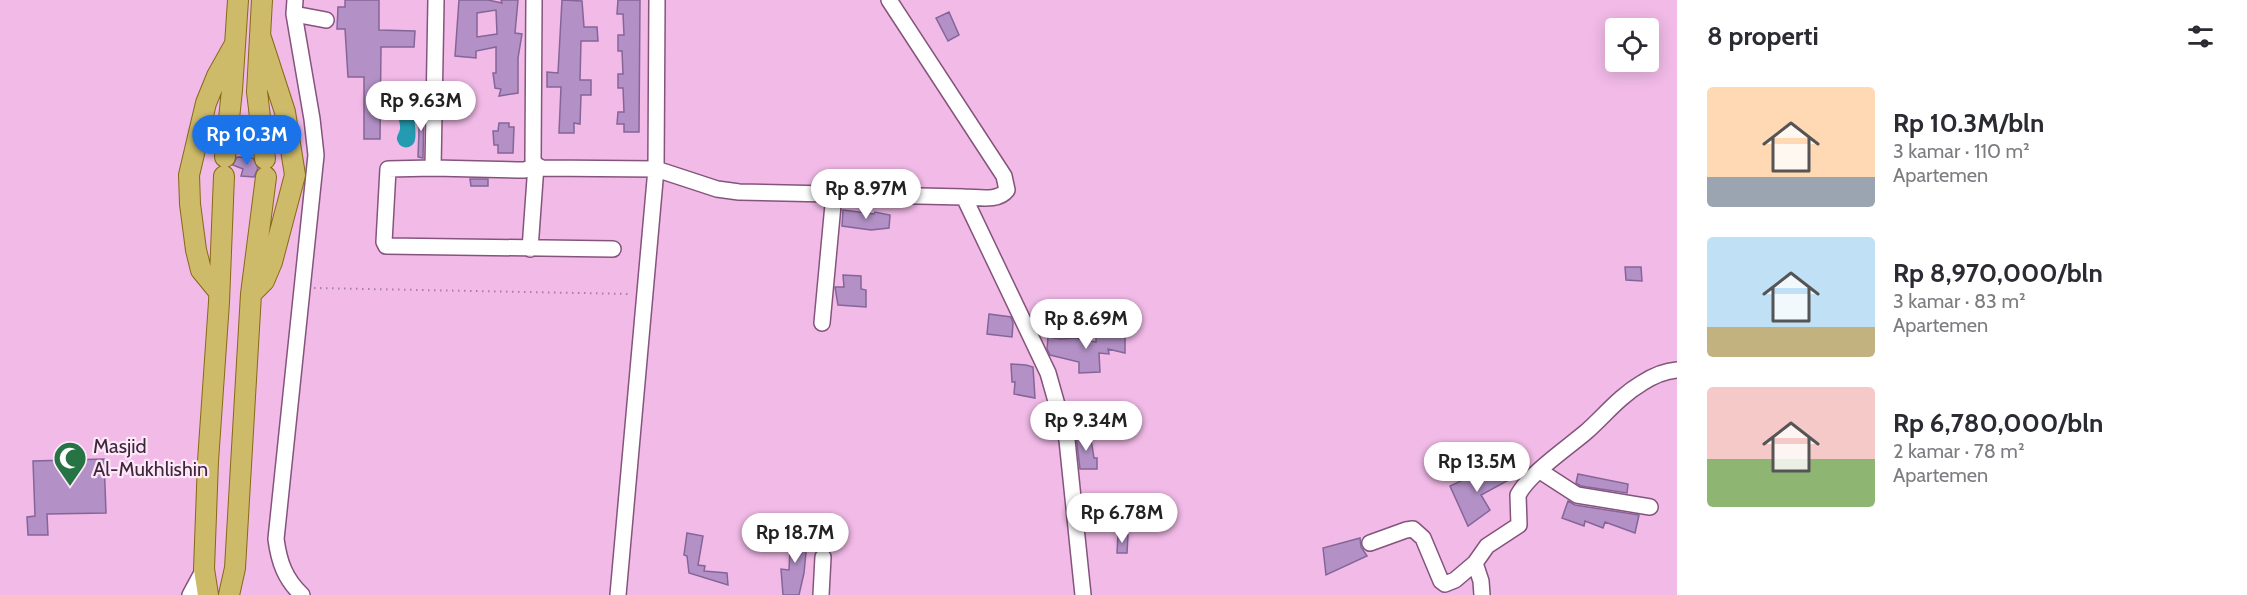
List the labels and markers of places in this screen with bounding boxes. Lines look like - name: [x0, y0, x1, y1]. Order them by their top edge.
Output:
- pin: Rp 9.63M: [359, 81, 483, 132]
- pin: Rp 10.3M: [185, 115, 309, 166]
- pin: Rp 8.97M: [804, 169, 928, 220]
- pin: Rp 8.69M: [1024, 299, 1148, 350]
- pin: Rp 9.34M: [1024, 401, 1148, 452]
- place label: Masjid Al-Mukhlishin: [93, 434, 208, 481]
- mosque icon: Masjid Al-Mukhlishin: [52, 440, 88, 487]
- pin: Rp 13.5M: [1415, 442, 1539, 493]
- pin: Rp 6.78M: [1060, 493, 1184, 544]
- pin: Rp 18.7M: [733, 513, 857, 564]

